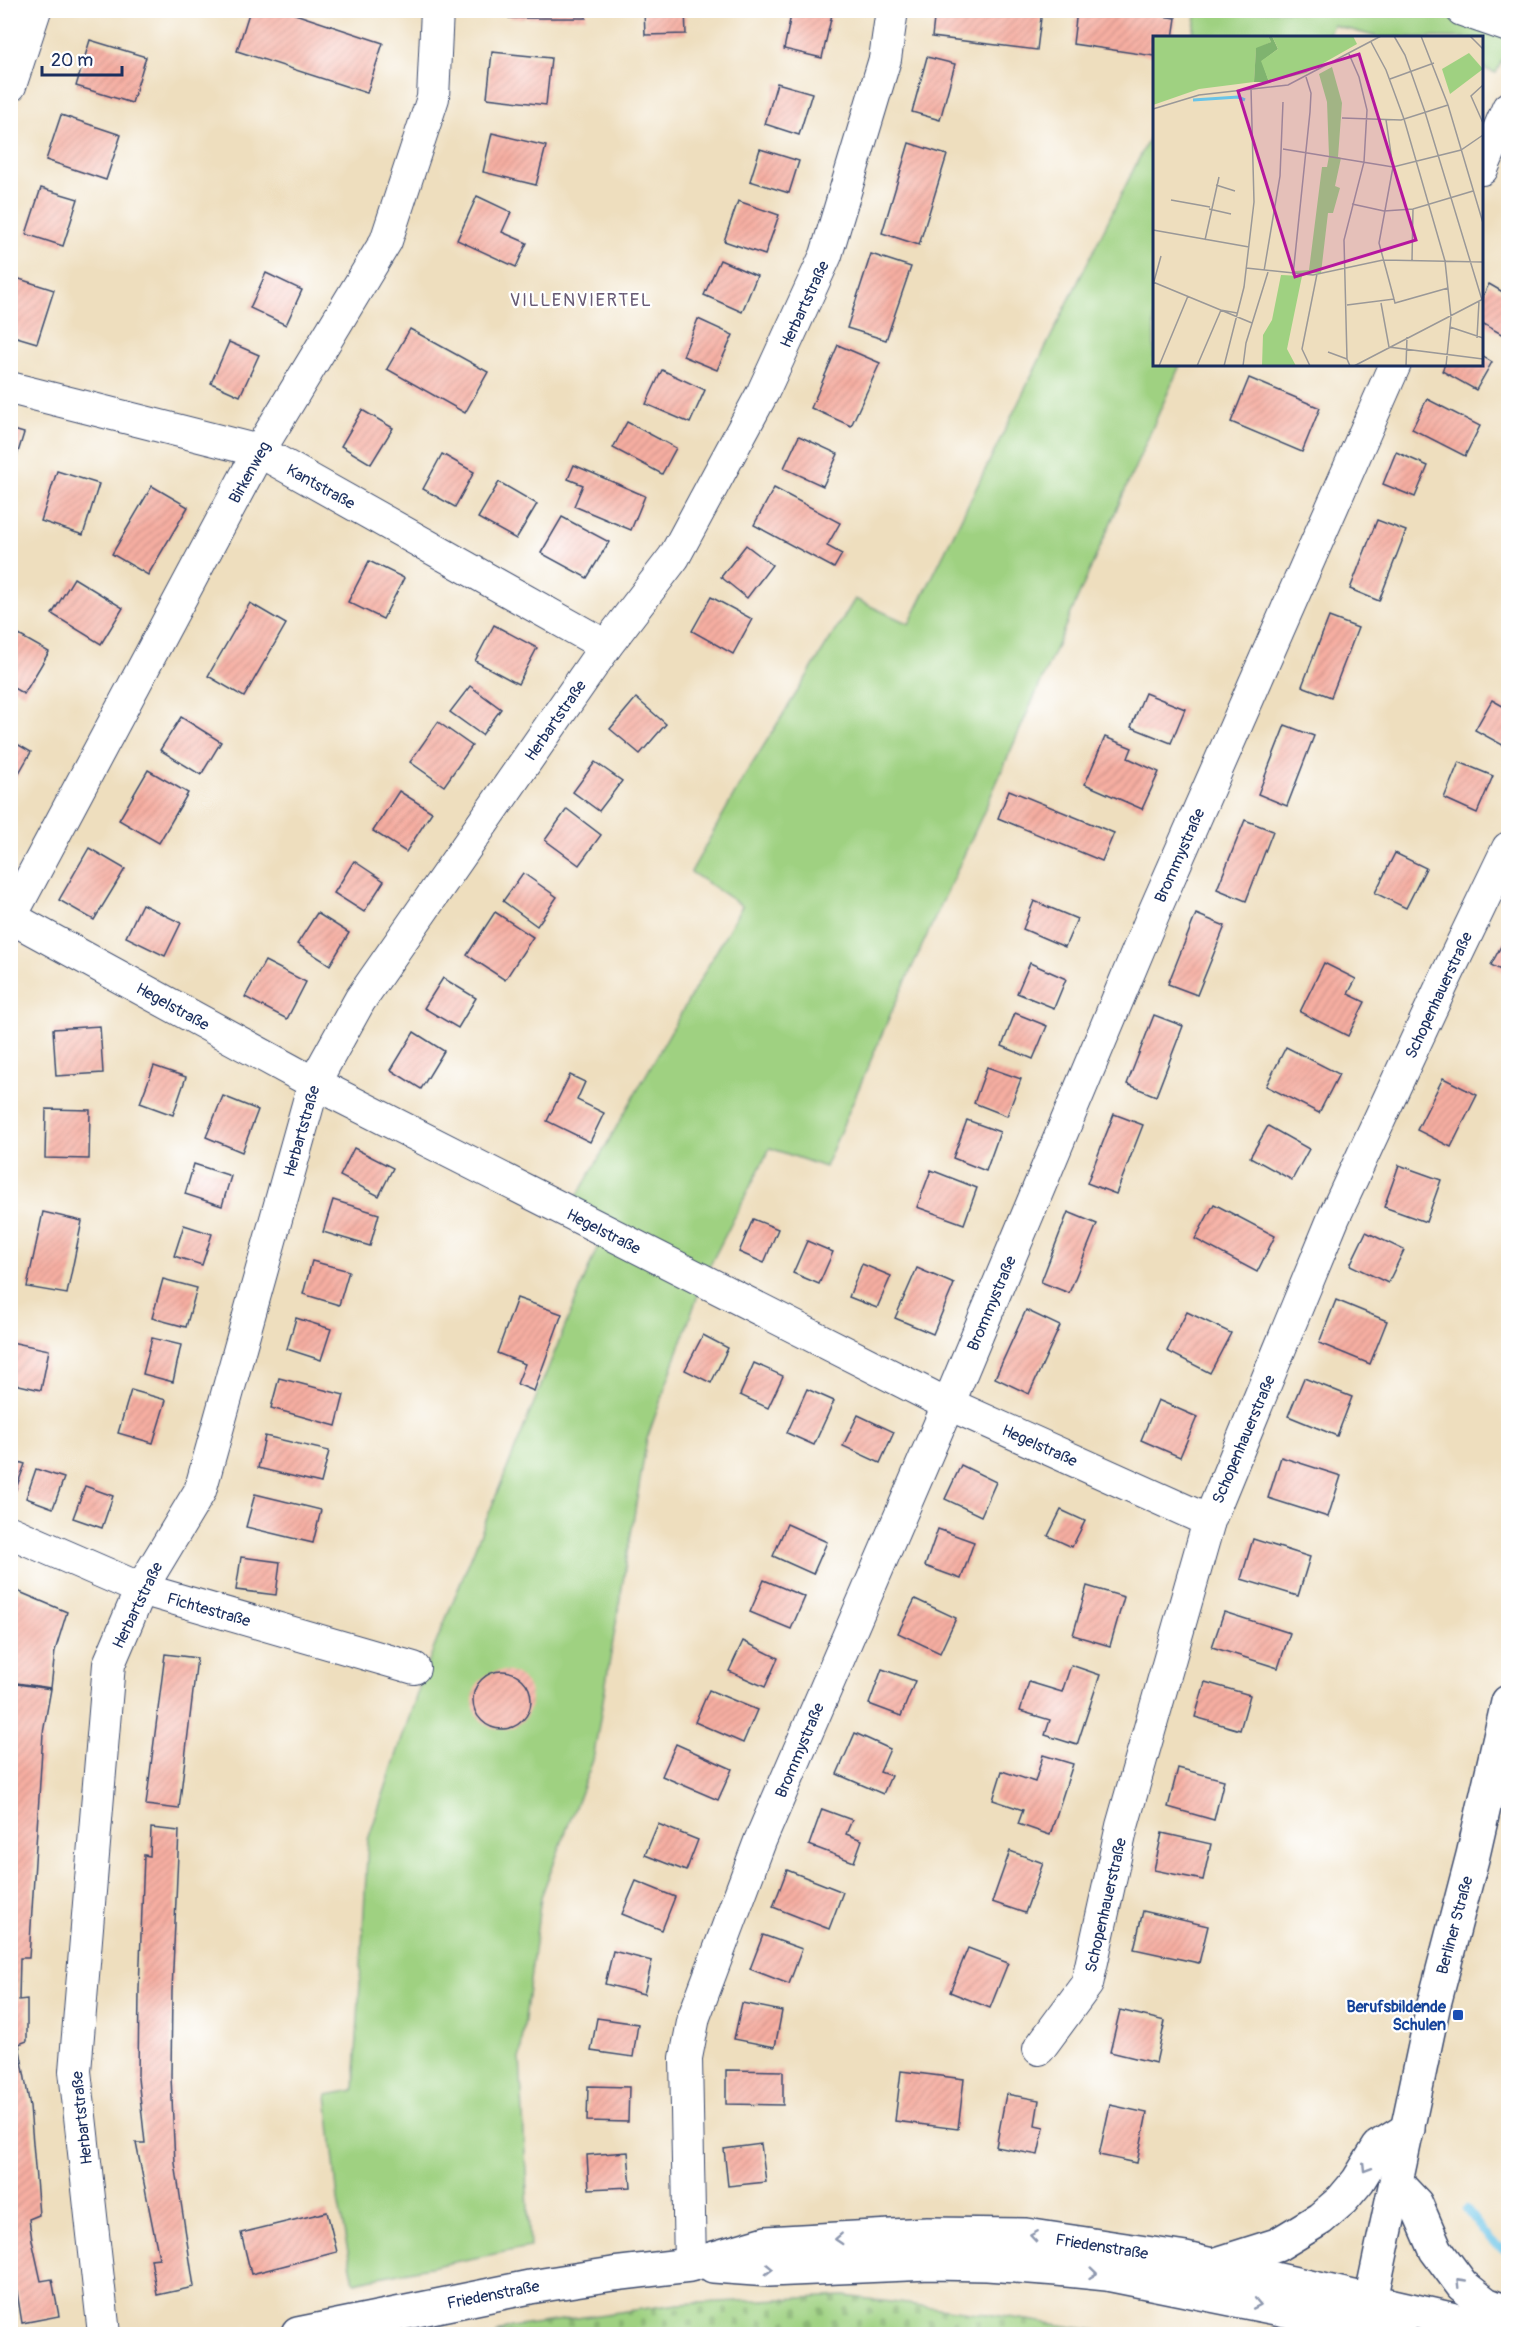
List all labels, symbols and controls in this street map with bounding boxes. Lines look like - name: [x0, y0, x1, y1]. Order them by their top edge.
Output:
- inset map: [1153, 36, 1483, 366]
- scale bar: [42, 39, 122, 77]
- text: 20 m: [51, 49, 93, 72]
- street label: Herbartstraße: [776, 258, 834, 351]
- district label: VILLENVIERTEL: [510, 289, 652, 312]
- street label: Birkenweg: [225, 438, 275, 507]
- street label: Kantstraße: [283, 460, 358, 514]
- street label: Herbartstraße: [521, 676, 591, 765]
- street label: Brommystraße: [1150, 805, 1210, 906]
- street label: Schopenhauerstraße: [1401, 929, 1477, 1062]
- street label: Hegelstraße: [132, 979, 213, 1035]
- street label: Herbartstraße: [279, 1083, 325, 1179]
- street label: Hegelstraße: [563, 1205, 644, 1259]
- street label: Brommystraße: [963, 1253, 1021, 1354]
- street label: Schopenhauerstraße: [1208, 1372, 1280, 1507]
- street label: Hegelstraße: [999, 1420, 1081, 1471]
- street label: Herbartstraße: [108, 1559, 168, 1652]
- street label: Fichtestraße: [165, 1589, 253, 1631]
- street label: Brommystraße: [771, 1700, 829, 1801]
- street label: Schopenhauerstraße: [1081, 1836, 1131, 1974]
- street label: Berliner Straße: [1432, 1874, 1478, 1977]
- place label: Berufsbildende Schulen: [1347, 1997, 1447, 2035]
- marker: Berufsbildende Schulen: [1451, 2008, 1465, 2022]
- street label: Herbartstraße: [67, 2070, 97, 2166]
- one-way arrow: [1362, 2162, 1374, 2172]
- street label: Friedenstraße: [1054, 2230, 1150, 2264]
- one-way arrow: [1029, 2231, 1039, 2243]
- one-way arrow: [835, 2232, 844, 2245]
- one-way arrow: [765, 2263, 774, 2275]
- one-way arrow: [1089, 2266, 1098, 2278]
- street label: Friedenstraße: [445, 2276, 541, 2314]
- one-way arrow: [1456, 2278, 1467, 2288]
- one-way arrow: [1251, 2297, 1261, 2310]

